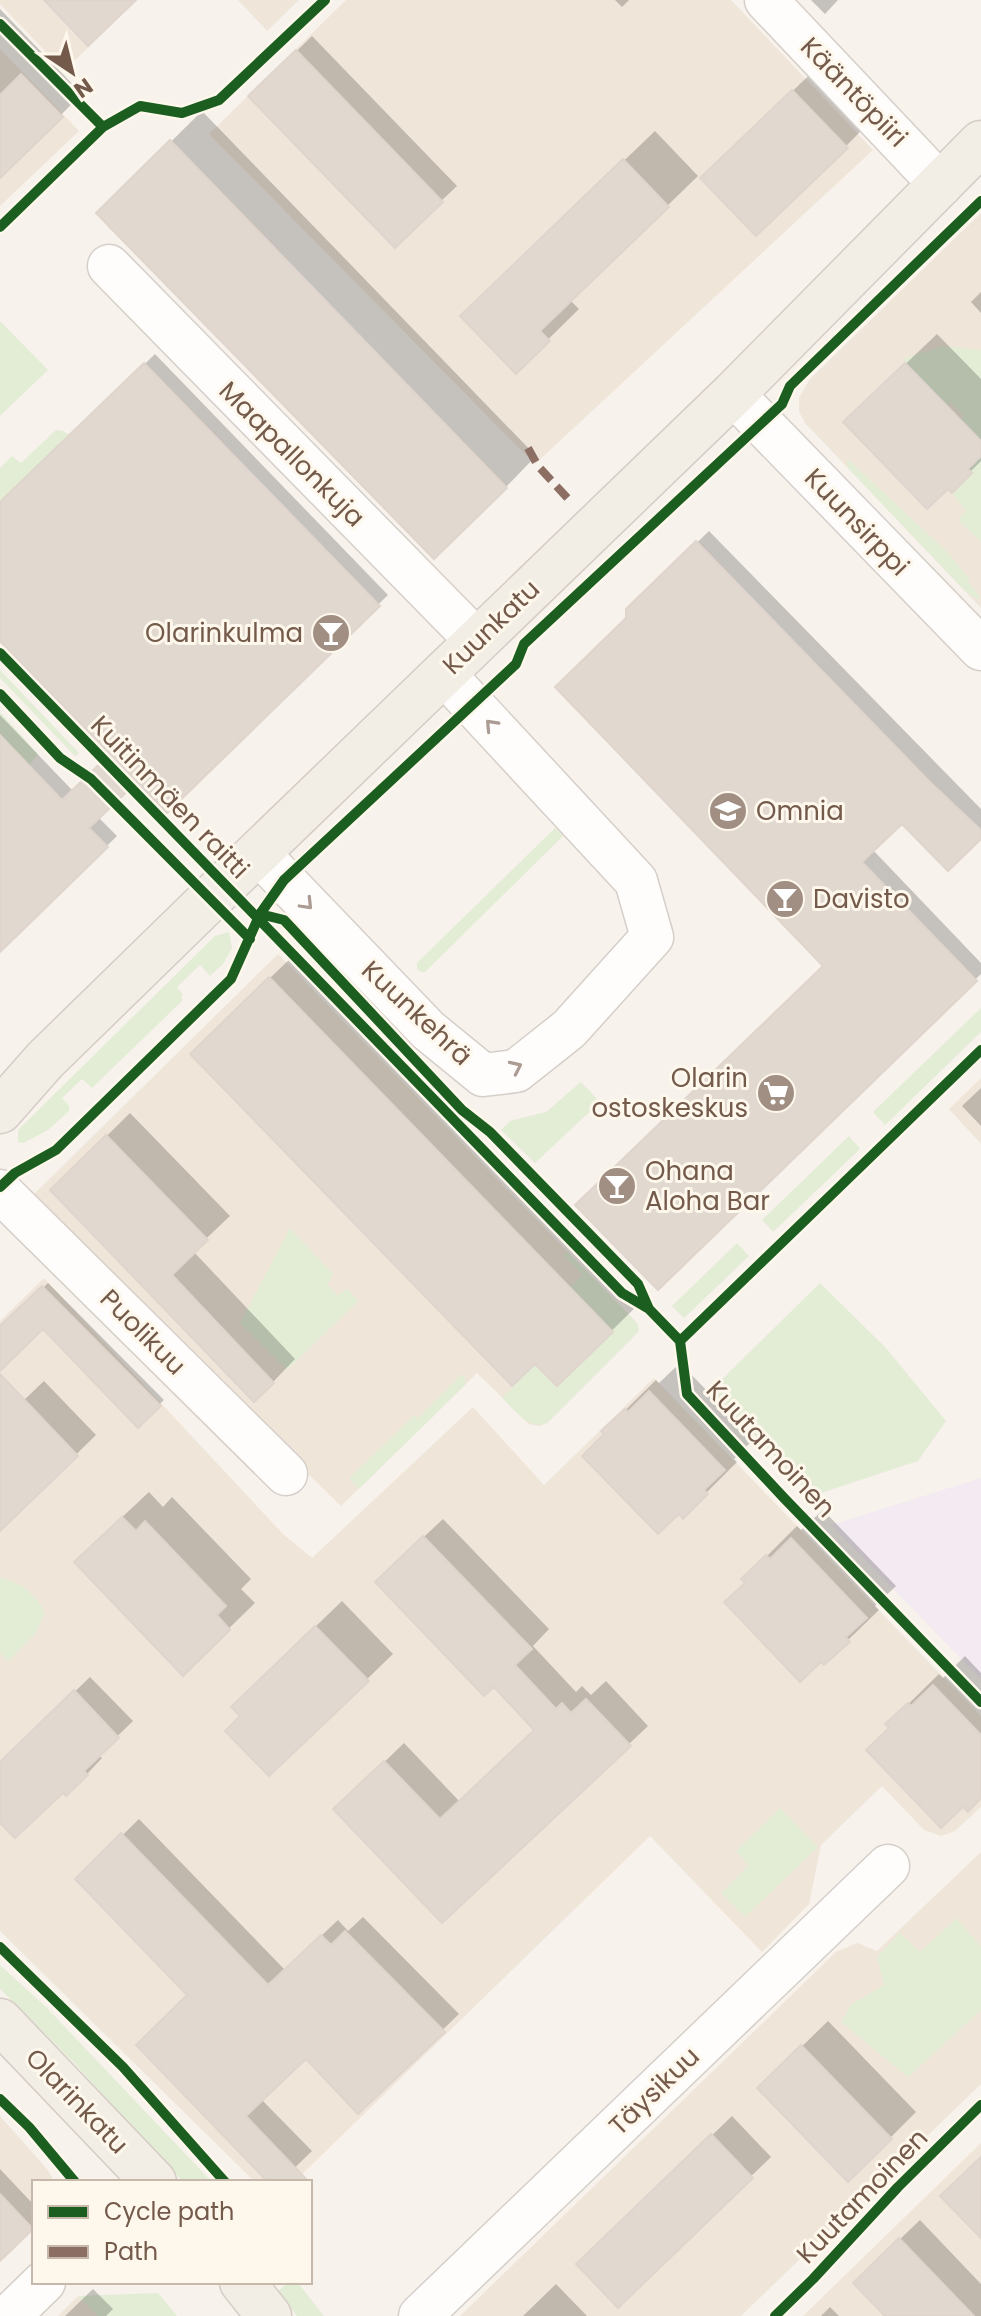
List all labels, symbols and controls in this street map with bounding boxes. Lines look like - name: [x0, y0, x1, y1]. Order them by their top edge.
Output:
- street label: Kääntöpiiri: [792, 29, 916, 155]
- north arrow: [32, 32, 112, 112]
- text: N: [68, 71, 99, 105]
- street label: Maapallonkuja: [211, 373, 373, 535]
- street label: Kuunsirppi: [797, 460, 917, 584]
- street label: Kuunkatu: [434, 571, 548, 683]
- bar icon: Olarinkulma: [310, 612, 352, 654]
- place label: Olarinkulma: [145, 615, 303, 651]
- street label: Kuitinmäen raitti: [83, 707, 257, 887]
- one-way arrow: [487, 719, 501, 734]
- school or university icon: Omnia: [707, 790, 749, 832]
- place label: Omnia: [756, 793, 844, 829]
- bar icon: Davisto: [764, 878, 806, 920]
- place label: Davisto: [813, 881, 910, 917]
- one-way arrow: [298, 895, 313, 909]
- street label: Kuunkehrä: [354, 952, 480, 1074]
- place label: Olarin ostoskeskus: [591, 1060, 748, 1126]
- one-way arrow: [508, 1061, 523, 1077]
- supermarket icon: Olarin ostoskeskus: [755, 1072, 797, 1114]
- place label: Ohana Aloha Bar: [645, 1153, 770, 1219]
- bar icon: Ohana Aloha Bar: [596, 1165, 638, 1207]
- street label: Puolikuu: [92, 1281, 194, 1383]
- street label: Kuutamoinen: [698, 1373, 844, 1525]
- street label: Täysikuu: [601, 2039, 707, 2143]
- street label: Olarinkatu: [17, 2040, 137, 2162]
- street label: Kuutamoinen: [788, 2121, 936, 2271]
- legend: [32, 2180, 312, 2284]
- text: Cycle path: [104, 2195, 234, 2228]
- text: Path: [104, 2235, 158, 2268]

